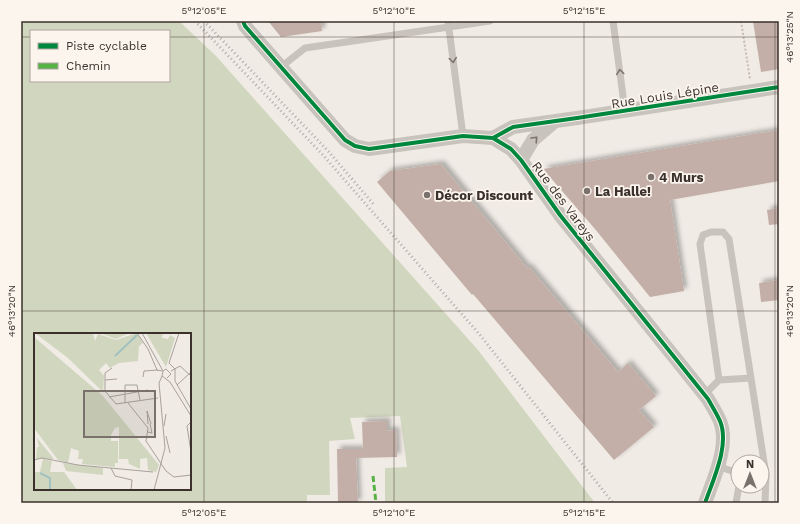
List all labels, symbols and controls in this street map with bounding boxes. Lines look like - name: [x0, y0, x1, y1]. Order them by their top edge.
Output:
- text: 5°12'05"E: [182, 5, 226, 16]
- text: 5°12'10"E: [372, 5, 416, 16]
- text: 5°12'15"E: [563, 5, 605, 16]
- text: 46°13'25"N: [784, 11, 795, 63]
- legend: [30, 30, 170, 82]
- text: Piste cyclable: [66, 39, 147, 53]
- one-way arrow: [448, 57, 457, 63]
- text: Chemin: [66, 59, 111, 73]
- one-way arrow: [616, 69, 625, 76]
- street label: Rue Louis Lépine: [610, 80, 720, 111]
- one-way arrow: [530, 136, 538, 144]
- street label: Rue des Vareys: [529, 159, 598, 244]
- place label: 4 Murs: [659, 170, 703, 185]
- marker: 4 Murs: [646, 172, 656, 182]
- place label: La Halle!: [595, 184, 651, 199]
- marker: La Halle!: [582, 186, 592, 196]
- place label: Décor Discount: [435, 188, 533, 203]
- marker: Décor Discount: [422, 190, 432, 200]
- text: 46°13'20"N: [6, 285, 17, 337]
- text: 46°13'20"N: [784, 285, 795, 337]
- inset map: [34, 333, 191, 490]
- north arrow: [730, 454, 770, 494]
- text: N: [746, 458, 754, 471]
- text: 5°12'05"E: [182, 507, 226, 518]
- text: 5°12'10"E: [372, 507, 416, 518]
- text: 5°12'15"E: [563, 507, 605, 518]

